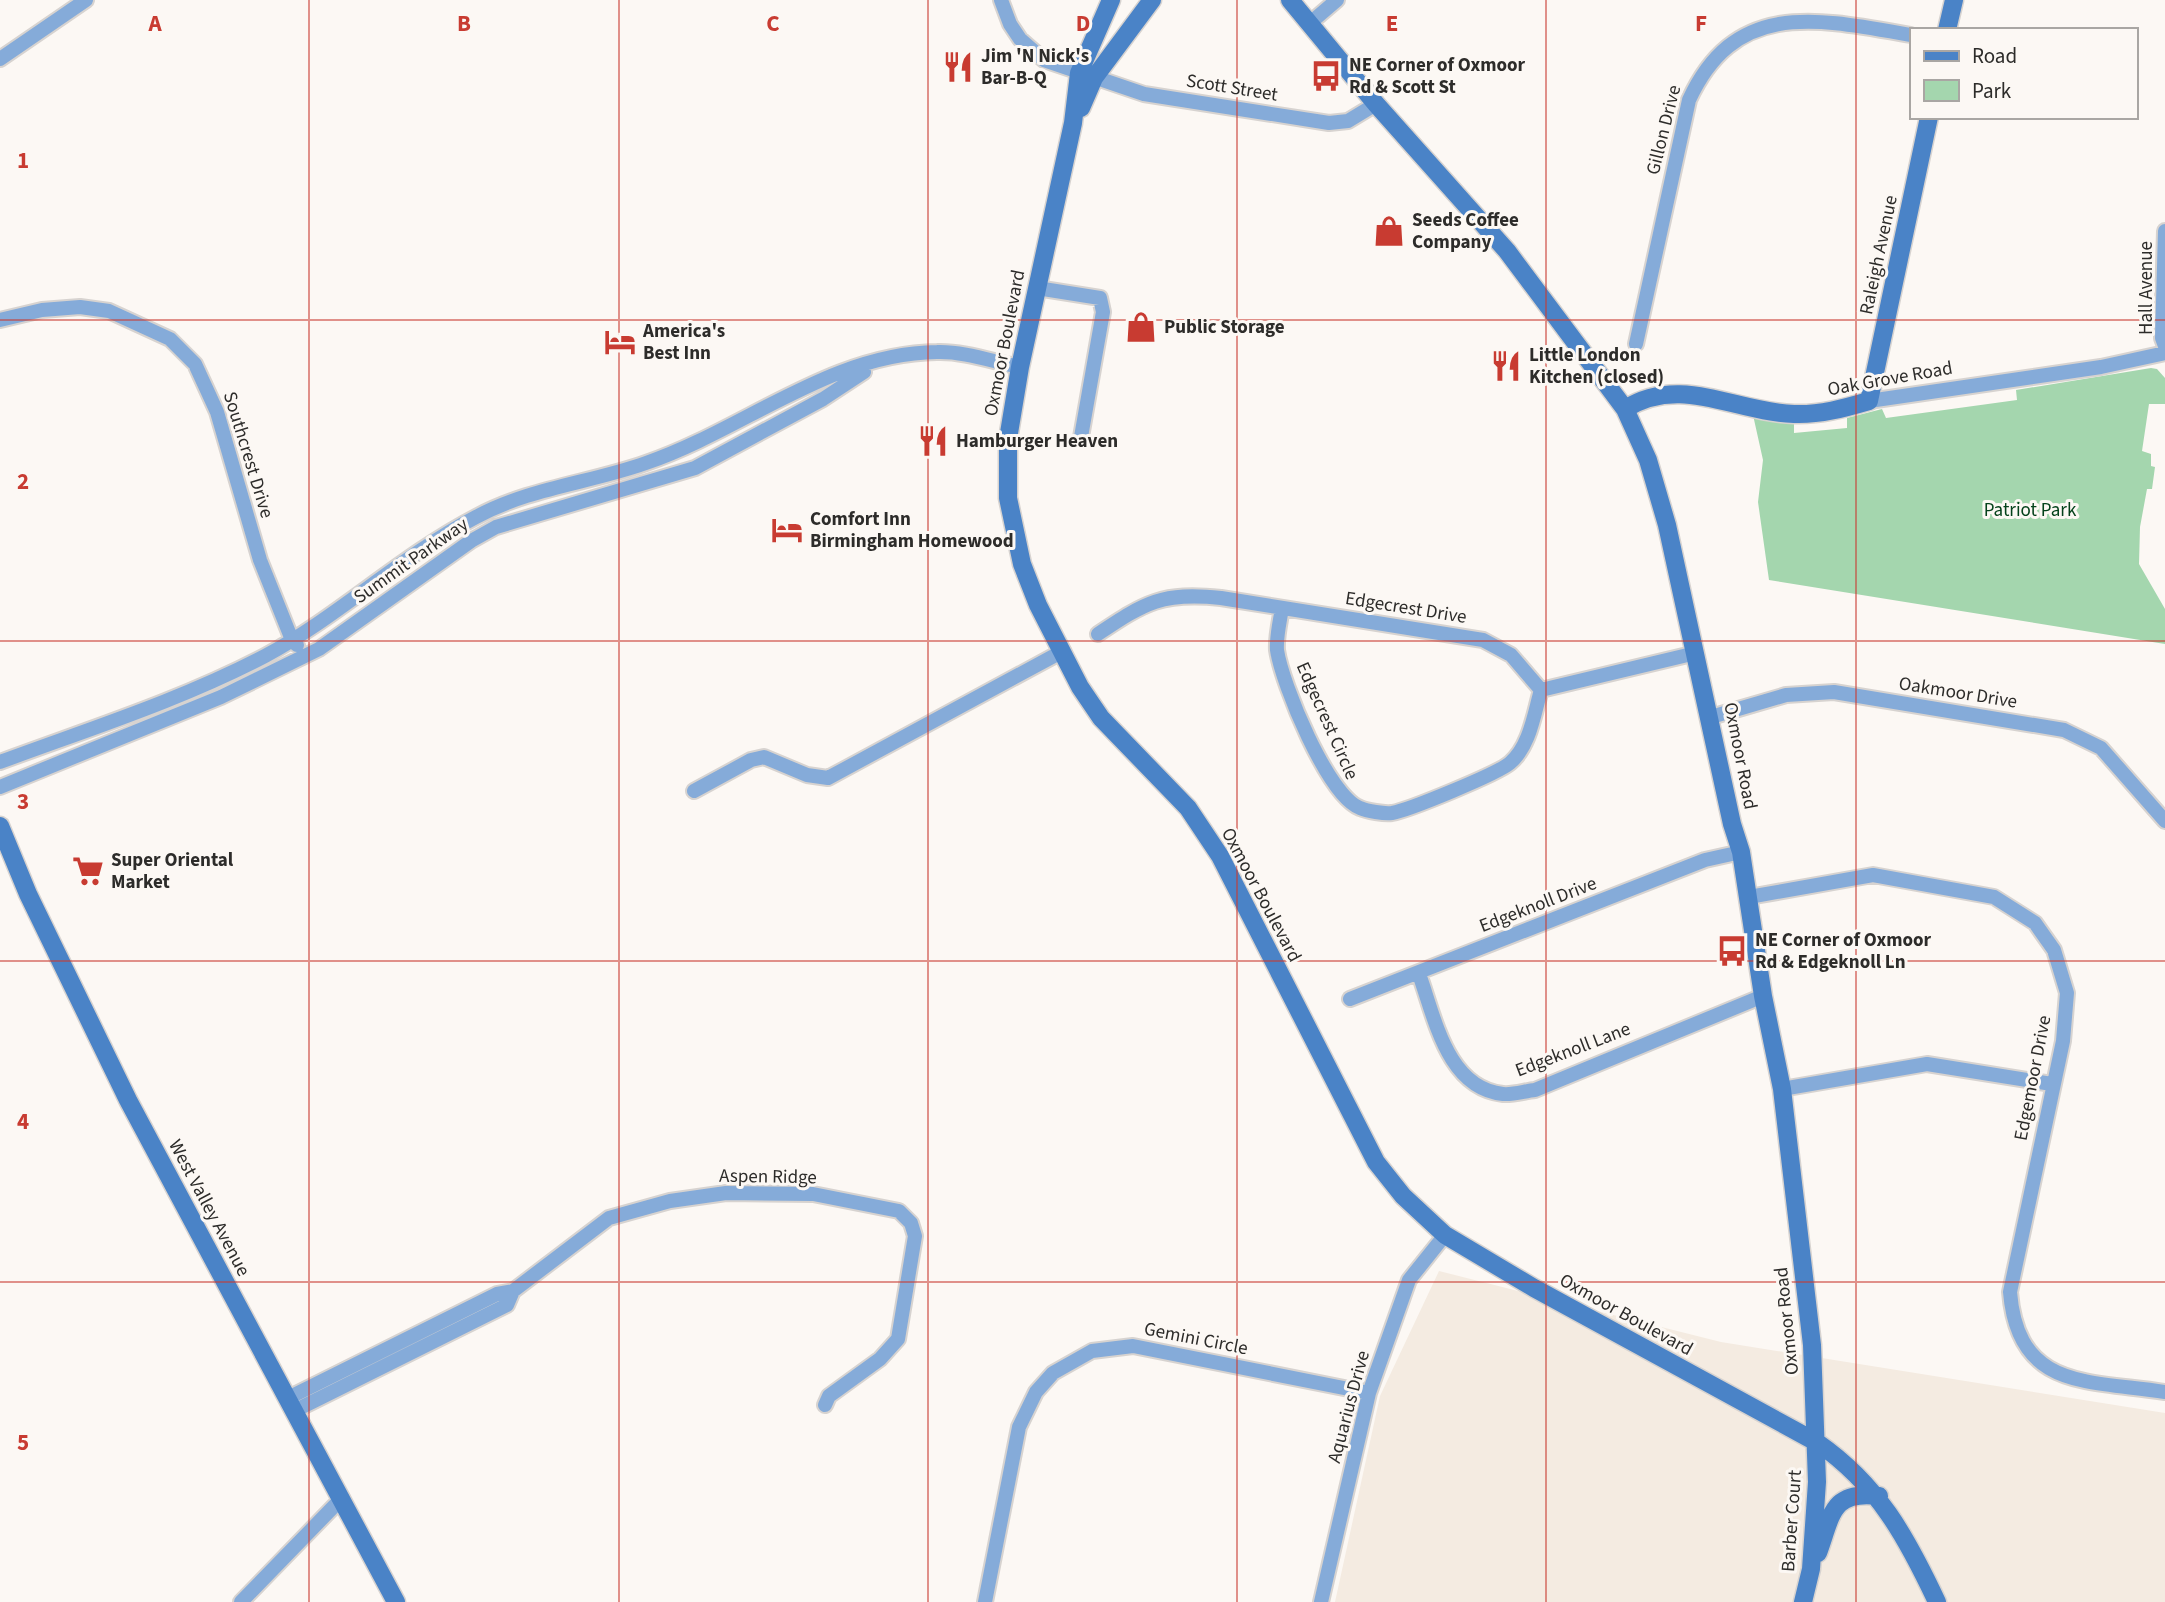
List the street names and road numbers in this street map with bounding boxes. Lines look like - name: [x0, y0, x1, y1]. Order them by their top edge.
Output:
- street label: Scott Street: [1184, 67, 1280, 109]
- street label: Gillon Drive: [1640, 82, 1688, 178]
- street label: Raleigh Avenue: [1853, 193, 1905, 317]
- street label: Hall Avenue: [2133, 241, 2160, 335]
- street label: Oxmoor Boulevard: [978, 267, 1032, 419]
- street label: Oak Grove Road: [1825, 355, 1955, 403]
- street label: Southcrest Drive: [216, 388, 280, 522]
- street label: Summit Parkway: [348, 511, 474, 611]
- street label: Edgecrest Drive: [1343, 585, 1469, 631]
- street label: Edgecrest Circle: [1289, 658, 1365, 784]
- street label: Oakmoor Drive: [1897, 670, 2019, 716]
- street label: Oxmoor Road: [1716, 700, 1764, 812]
- street label: Oxmoor Boulevard: [1214, 823, 1308, 967]
- street label: Edgeknoll Drive: [1475, 870, 1601, 940]
- street label: Edgemoor Drive: [2008, 1013, 2058, 1143]
- street label: Edgeknoll Lane: [1512, 1016, 1634, 1084]
- street label: West Valley Avenue: [162, 1135, 256, 1281]
- street label: Aspen Ridge: [719, 1163, 817, 1191]
- street label: Oxmoor Road: [1768, 1266, 1806, 1376]
- street label: Oxmoor Boulevard: [1554, 1267, 1698, 1363]
- street label: Gemini Circle: [1142, 1316, 1250, 1362]
- street label: Aquarius Drive: [1321, 1348, 1377, 1466]
- street label: Barber Court: [1775, 1469, 1809, 1573]

